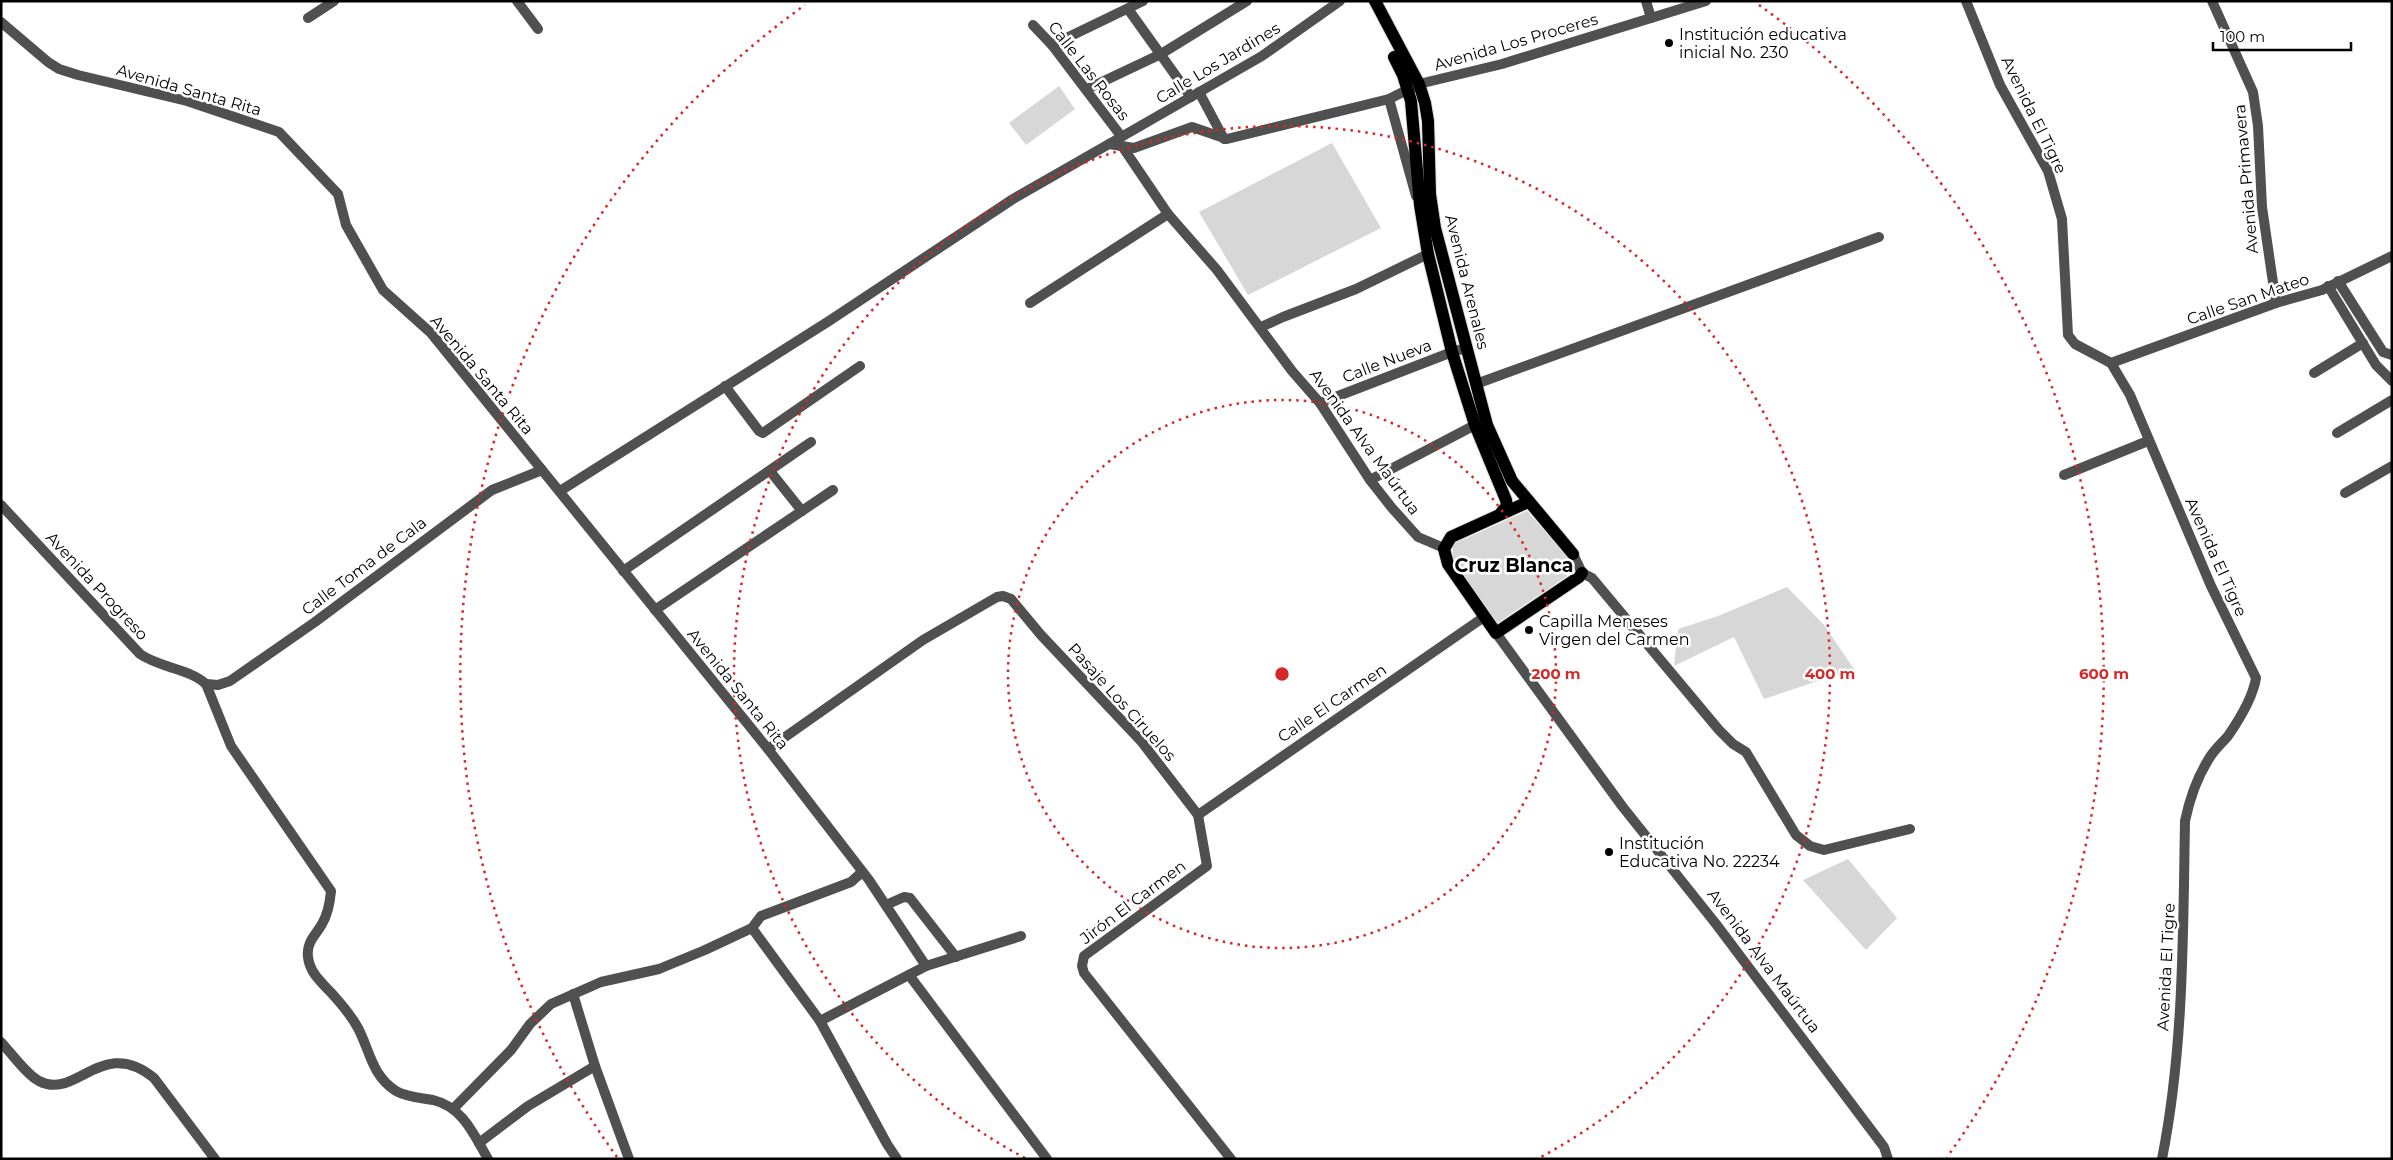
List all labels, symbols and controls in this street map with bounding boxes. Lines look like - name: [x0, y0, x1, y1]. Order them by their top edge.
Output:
- street label: Avenida Los Proceres: [1432, 9, 1600, 75]
- street label: Calle Las Rosas: [1044, 18, 1134, 125]
- street label: Calle Los Jardines: [1152, 18, 1284, 108]
- scale bar: [2213, 20, 2350, 52]
- place label: Institución educativa inicial No. 230: [1679, 25, 1847, 62]
- text: 100 m: [2220, 27, 2265, 46]
- marker: Institución educativa inicial No. 230: [1663, 37, 1675, 49]
- street label: Avenida El Tigre: [1997, 53, 2071, 177]
- street label: Avenida Santa Rita: [114, 60, 264, 120]
- street label: Avenida Primavera: [2230, 103, 2262, 255]
- street label: Avenida Arenales: [1441, 213, 1493, 351]
- street label: Calle San Mateo: [2184, 269, 2312, 329]
- street label: Avenida Santa Rita: [427, 311, 537, 439]
- street label: Calle Nueva: [1340, 335, 1434, 387]
- street label: Avenida Alva Maúrtua: [1306, 365, 1424, 519]
- street label: Avenida El Tigre: [2181, 495, 2251, 619]
- street label: Calle Toma de Cala: [298, 513, 430, 619]
- street label: Avenida Progreso: [42, 528, 152, 644]
- district label: Cruz Blanca: [1455, 554, 1573, 577]
- place label: Capilla Meneses Virgen del Carmen: [1539, 612, 1689, 649]
- marker: Capilla Meneses Virgen del Carmen: [1523, 624, 1535, 636]
- street label: Avenida Santa Rita: [683, 625, 793, 753]
- street label: Pasaje Los Ciruelos: [1064, 639, 1180, 765]
- street label: Calle El Carmen: [1274, 660, 1390, 746]
- text: 200 m: [1531, 664, 1581, 683]
- text: 400 m: [1805, 664, 1855, 683]
- text: 600 m: [2079, 664, 2129, 683]
- centre of rings: [1273, 665, 1291, 683]
- place label: Institución Educativa No. 22234: [1619, 834, 1780, 871]
- marker: Institución Educativa No. 22234: [1603, 846, 1615, 858]
- street label: Jirón El Carmen: [1076, 856, 1190, 948]
- street label: Avenida Alva Maúrtua: [1704, 885, 1824, 1037]
- street label: Avenida El Tigre: [2153, 902, 2179, 1032]

